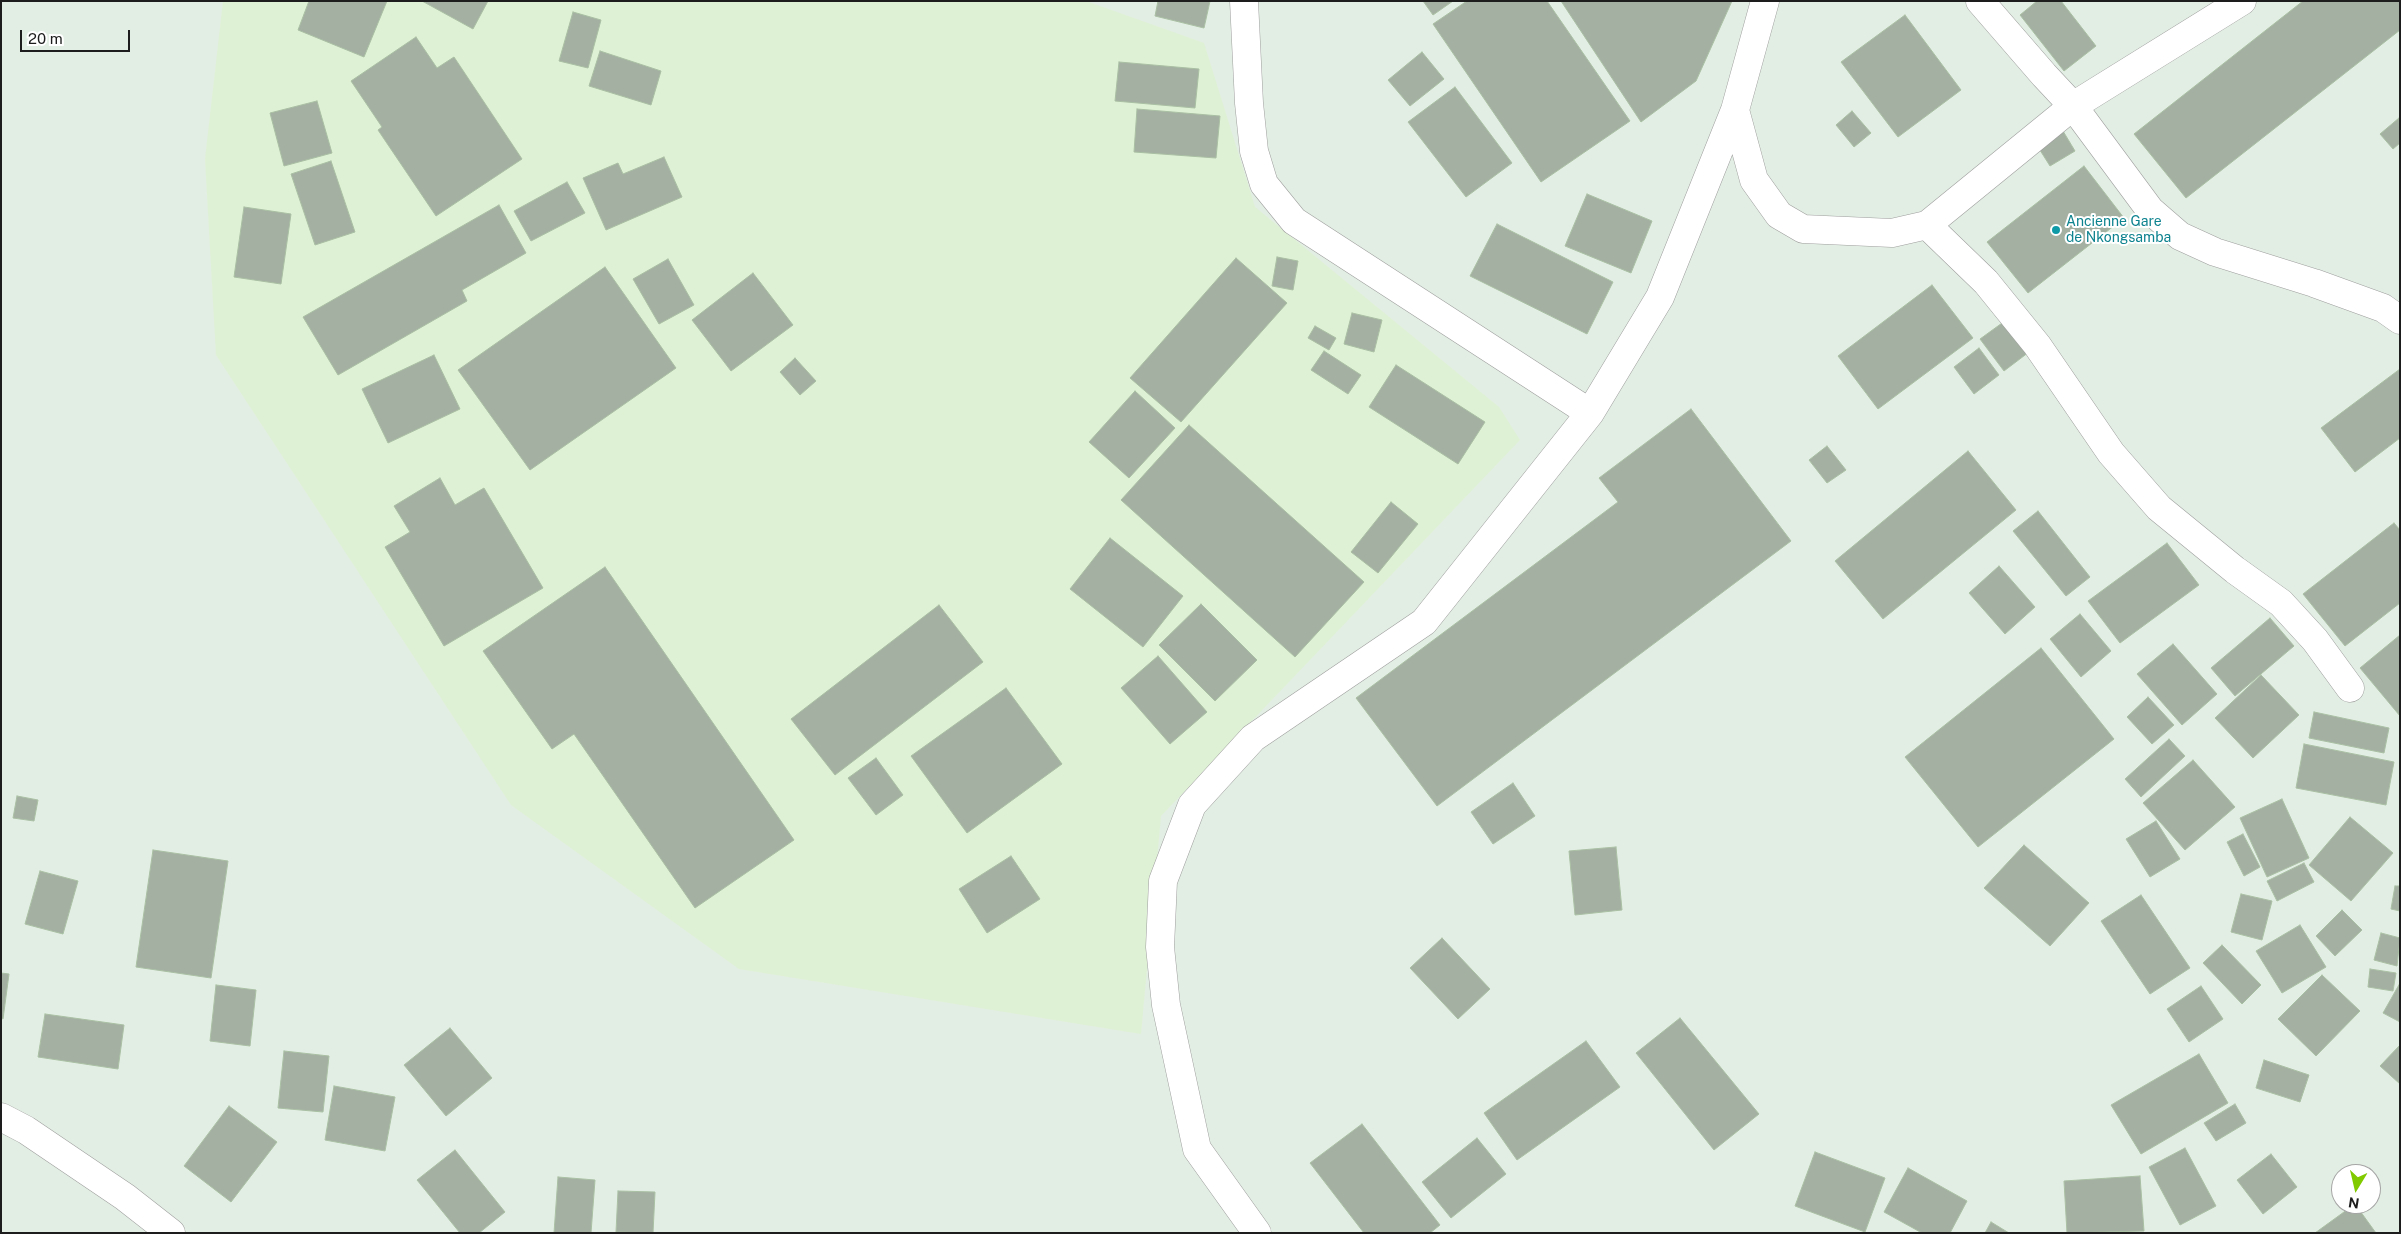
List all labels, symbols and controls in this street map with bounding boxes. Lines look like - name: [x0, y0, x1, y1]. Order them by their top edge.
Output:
- scale bar: [22, 20, 132, 52]
- text: 20 m: [28, 30, 63, 47]
- place label: Ancienne Gare de Nkongsamba: [2066, 214, 2171, 246]
- marker: Ancienne Gare de Nkongsamba: [2050, 224, 2062, 236]
- north arrow: [2331, 1164, 2381, 1214]
- text: N: [2347, 1194, 2360, 1212]

